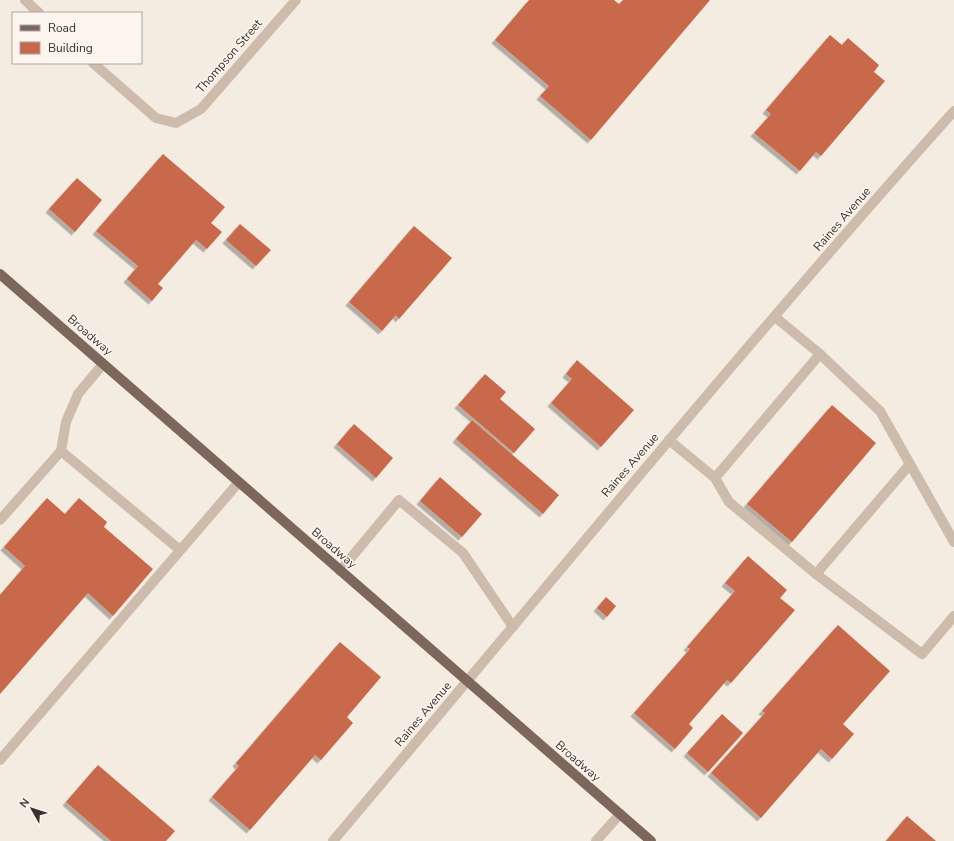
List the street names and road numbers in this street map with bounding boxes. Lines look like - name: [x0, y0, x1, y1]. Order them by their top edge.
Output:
- street label: Thompson Street: [192, 15, 266, 96]
- street label: Raines Avenue: [810, 184, 874, 254]
- street label: Broadway: [64, 311, 117, 360]
- street label: Raines Avenue: [598, 430, 662, 500]
- street label: Broadway: [308, 524, 361, 573]
- street label: Raines Avenue: [391, 678, 455, 750]
- street label: Broadway: [552, 737, 605, 786]

